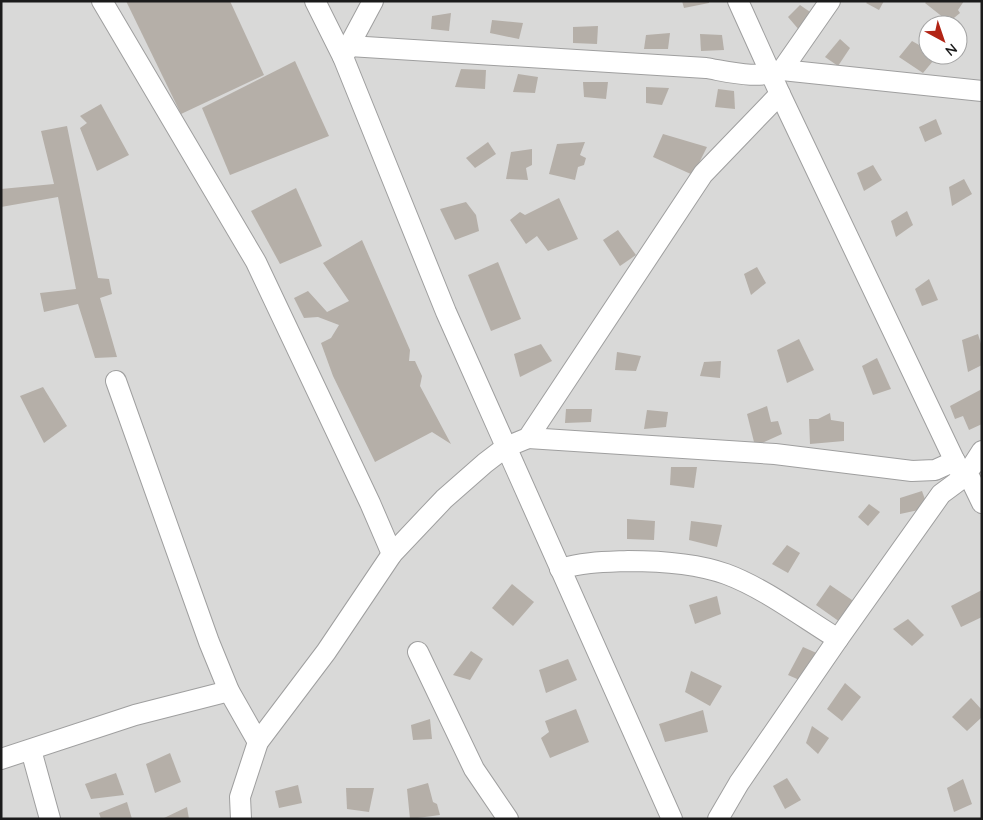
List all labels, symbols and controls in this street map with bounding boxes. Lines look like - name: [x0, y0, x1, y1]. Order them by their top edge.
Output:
- north arrow: [918, 15, 968, 65]
- text: N: [942, 40, 961, 60]

